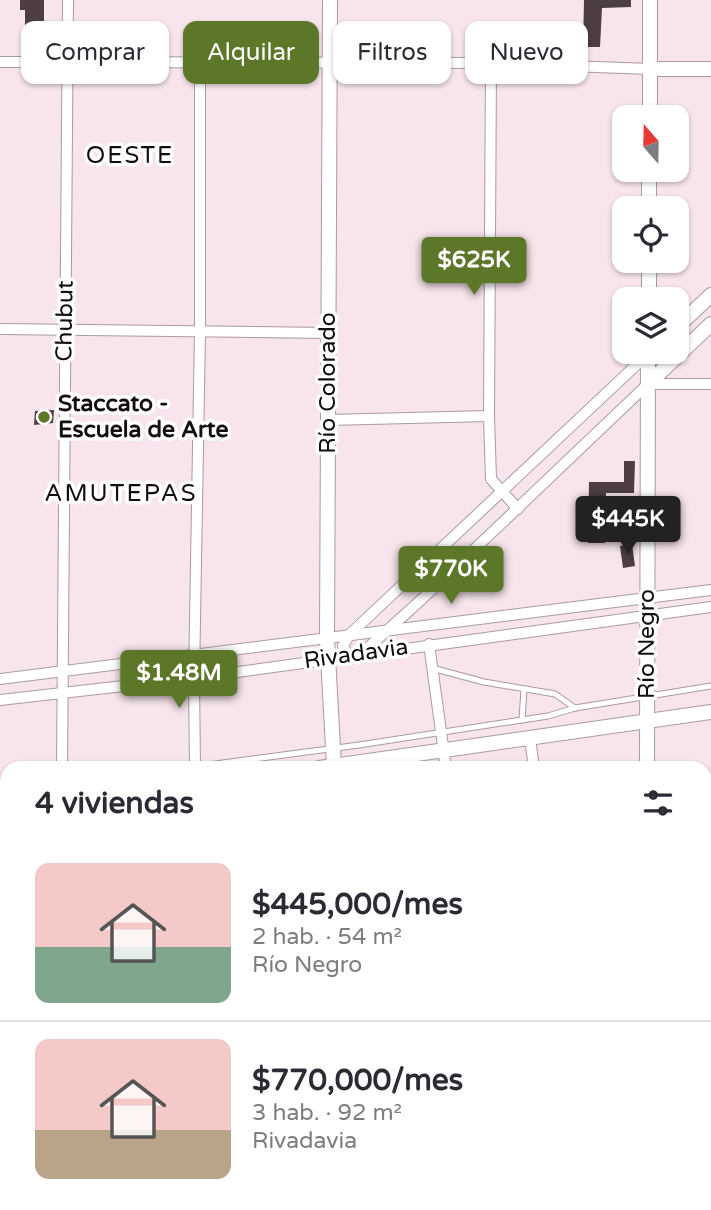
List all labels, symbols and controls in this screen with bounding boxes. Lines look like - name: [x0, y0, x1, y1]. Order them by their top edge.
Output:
- chip: Comprar: [21, 21, 169, 84]
- chip: Alquilar: [183, 21, 319, 84]
- chip: Filtros: [333, 21, 451, 84]
- chip: Nuevo: [465, 21, 588, 84]
- north arrow: [612, 105, 690, 182]
- map controls: [612, 105, 689, 364]
- district label: OESTE: [86, 141, 174, 170]
- button: locate: [612, 196, 689, 273]
- pin: $625K: [425, 238, 523, 297]
- text: $625K: [438, 246, 510, 274]
- street label: Chubut: [50, 280, 80, 362]
- button: layers: [612, 287, 689, 364]
- street label: Río Colorado: [314, 312, 342, 454]
- place label: Staccato - Escuela de Arte: [58, 390, 228, 444]
- marker: Staccato - Escuela de Arte: [36, 409, 52, 425]
- district label: AMUTEPAS: [45, 479, 197, 508]
- pin: $445K: [579, 496, 677, 556]
- text: $445K: [592, 505, 664, 533]
- pin: $770K: [402, 546, 500, 606]
- text: $770K: [415, 555, 487, 583]
- street label: Río Negro: [633, 589, 661, 699]
- street label: Rivadavia: [302, 633, 410, 675]
- pin: $1.48M: [122, 650, 236, 710]
- text: $1.48M: [136, 659, 222, 687]
- icon: filters: [639, 784, 677, 822]
- text: 4 viviendas: [35, 785, 194, 822]
- text: $445,000/mes: [252, 886, 463, 923]
- icon: home: [91, 891, 175, 975]
- text: 2 hab. · 54 m²: [252, 923, 402, 951]
- text: Río Negro: [252, 951, 362, 979]
- text: $770,000/mes: [252, 1062, 463, 1099]
- icon: home: [91, 1067, 175, 1151]
- text: 3 hab. · 92 m²: [252, 1099, 402, 1127]
- text: Rivadavia: [252, 1127, 357, 1155]

